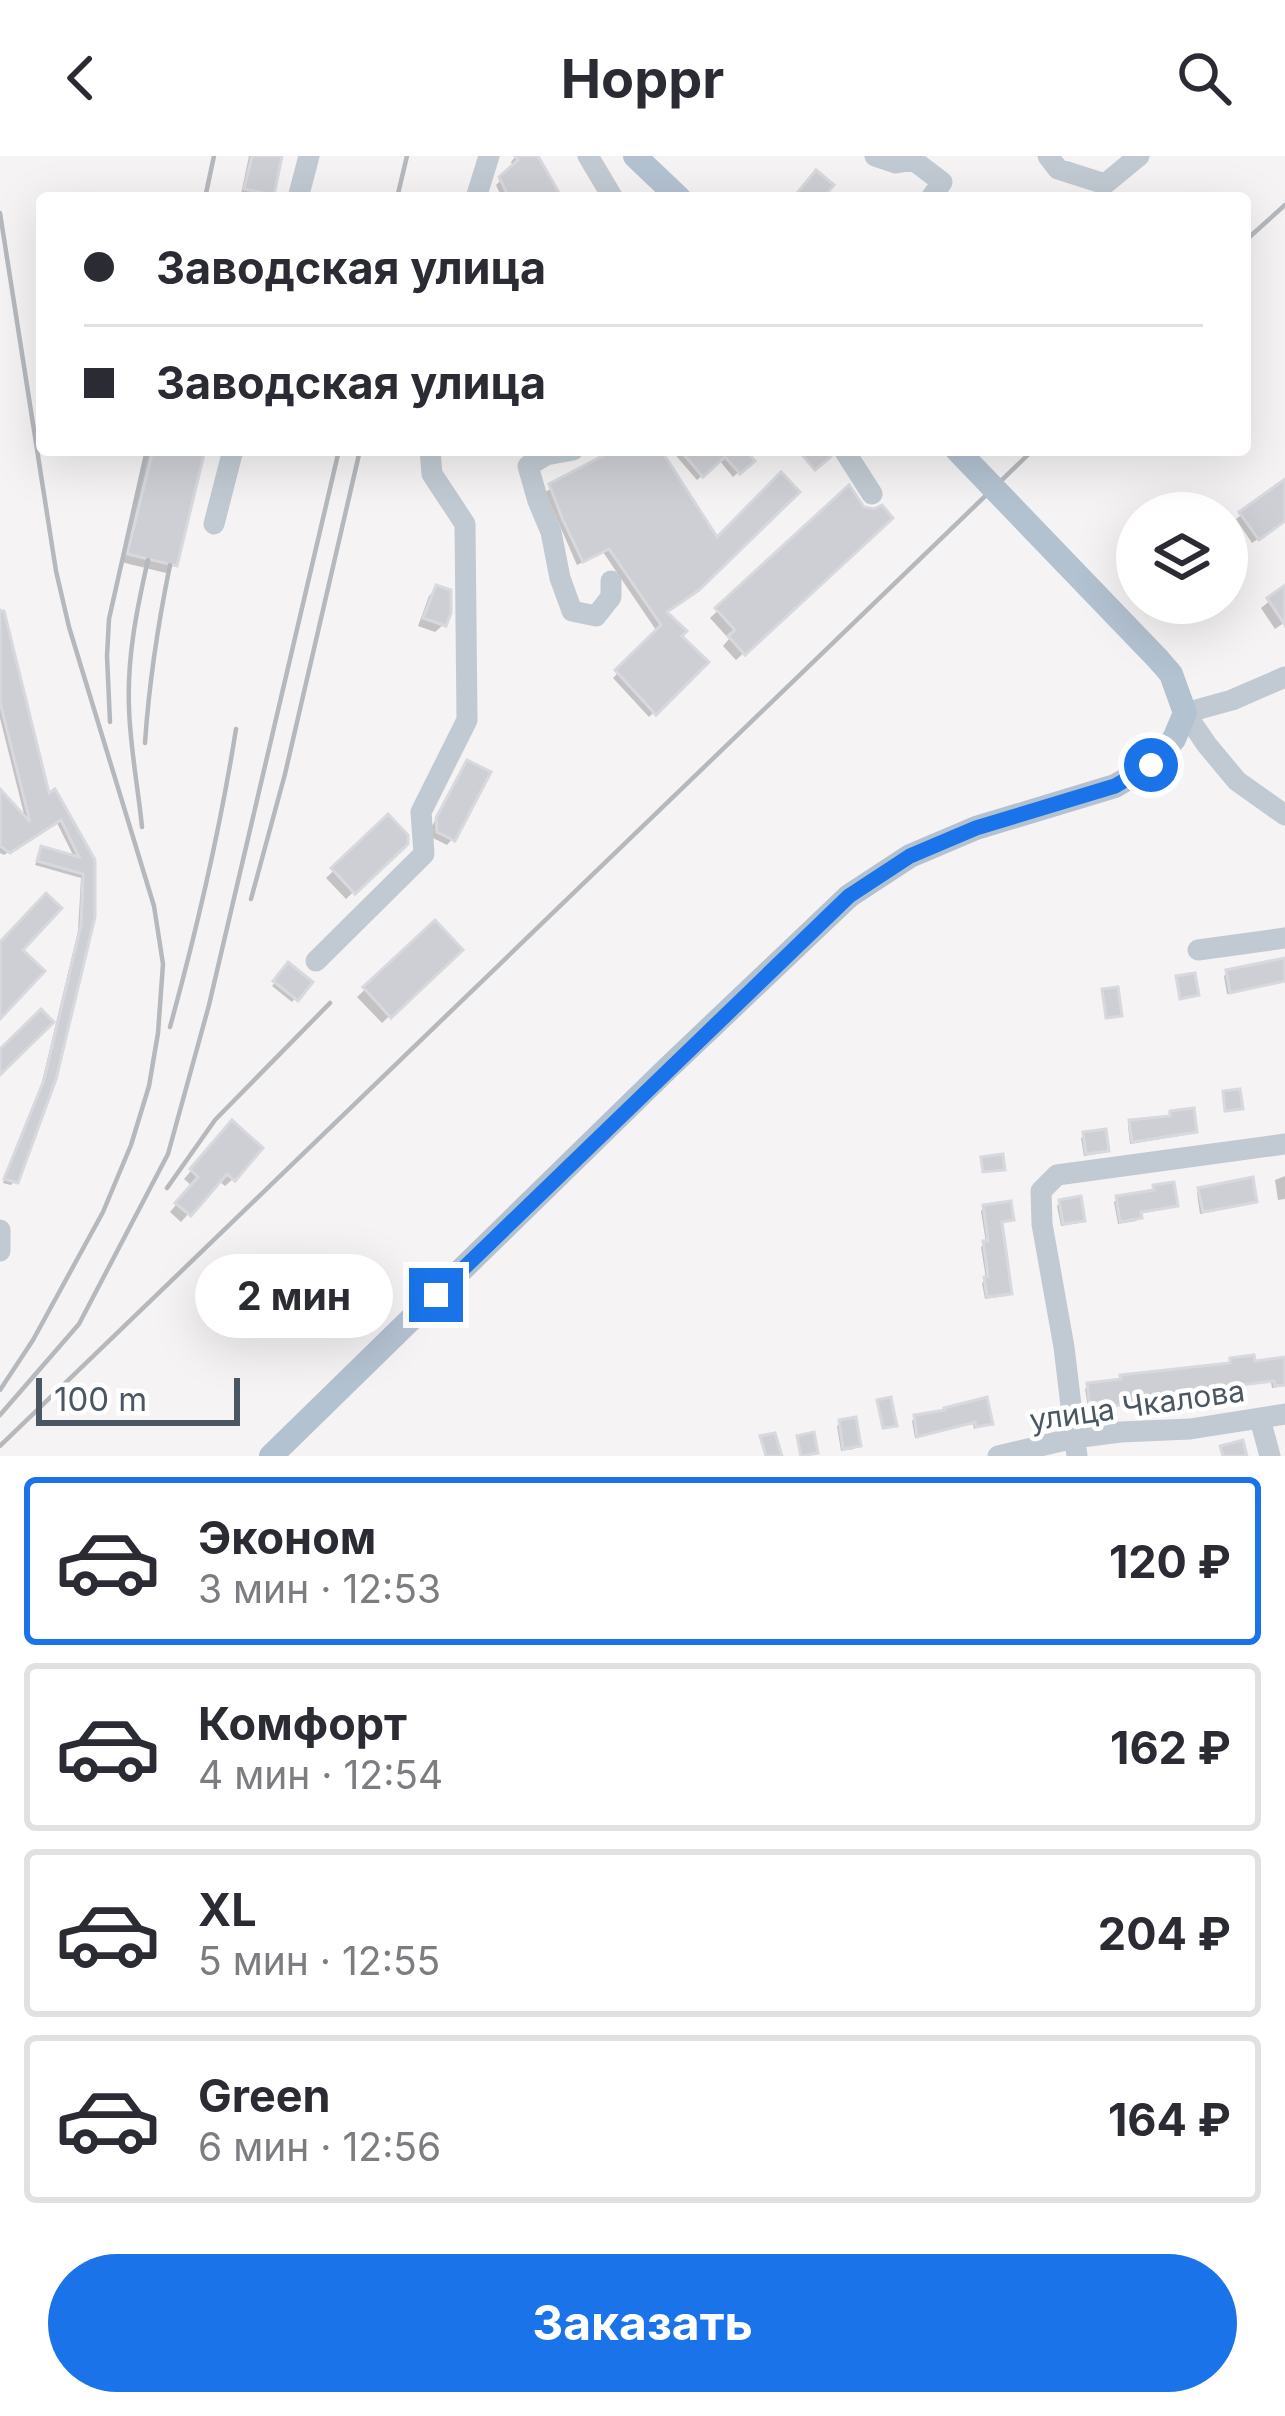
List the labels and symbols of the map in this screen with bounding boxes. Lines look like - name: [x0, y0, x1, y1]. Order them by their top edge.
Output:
- route start: [1124, 738, 1178, 792]
- callout: 2 мин: [196, 1253, 394, 1337]
- route end: [409, 1268, 463, 1322]
- scale bar: [36, 1372, 240, 1425]
- street label: улица Чкалова: [1027, 1372, 1247, 1438]

